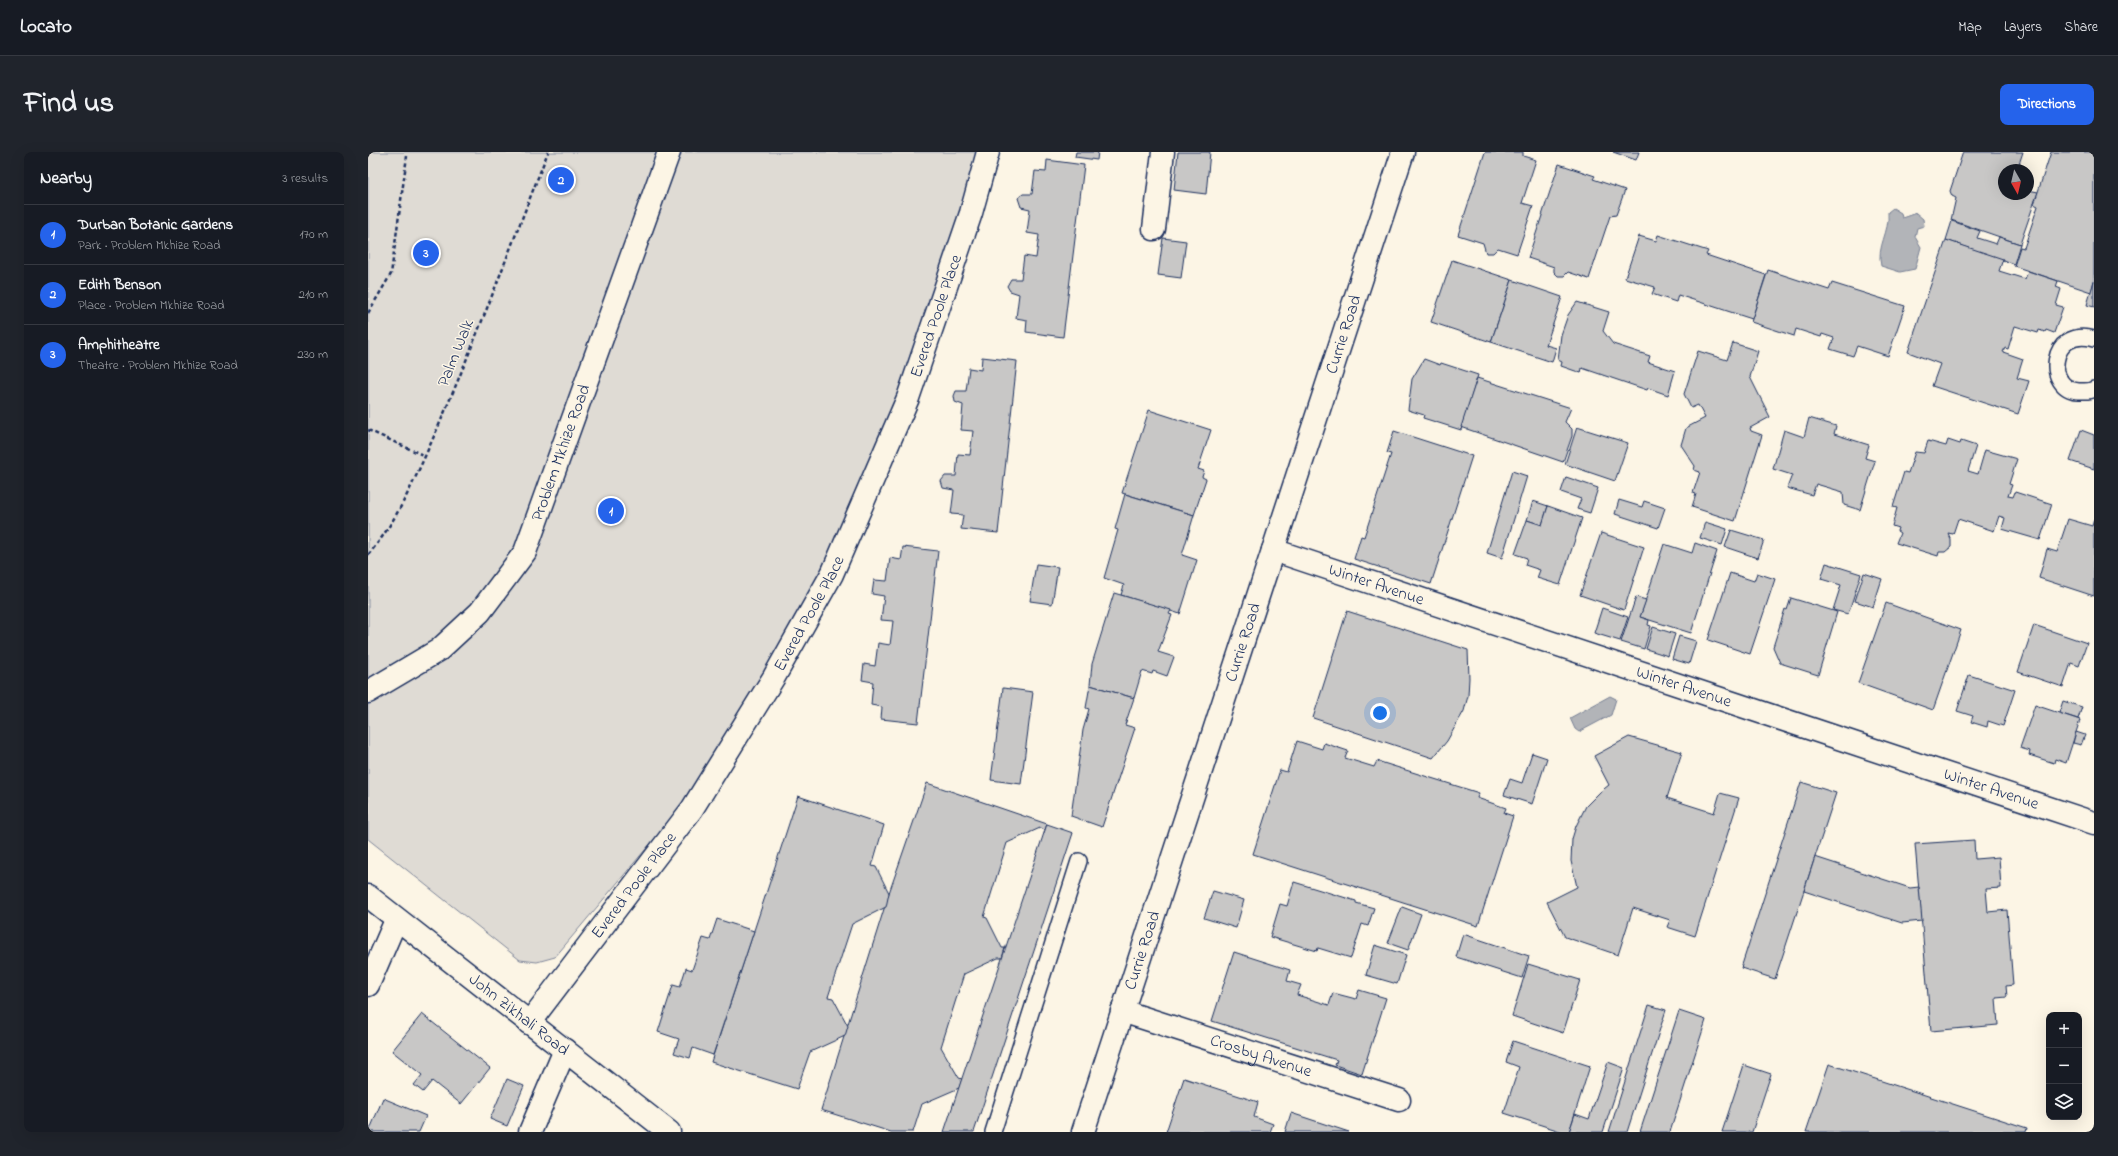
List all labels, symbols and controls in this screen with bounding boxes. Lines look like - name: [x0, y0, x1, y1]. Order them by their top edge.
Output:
- text: Locato: [20, 14, 72, 41]
- text: Map: [1958, 17, 1982, 38]
- text: Layers: [2004, 17, 2042, 38]
- text: Share: [2064, 17, 2098, 38]
- text: Find us: [24, 84, 114, 125]
- button: Directions: [2000, 84, 2094, 125]
- north arrow: [1998, 164, 2034, 200]
- pin: 2: [548, 165, 574, 195]
- text: Nearby: [40, 166, 92, 191]
- text: 3 results: [282, 169, 328, 188]
- text: Durban Botanic Gardens: [78, 214, 233, 236]
- text: 1: [51, 225, 55, 244]
- text: 170 m: [300, 225, 328, 244]
- text: Park · Problem Mkhize Road: [78, 236, 221, 255]
- pin: 3: [413, 238, 439, 268]
- street label: Evered Poole Place: [903, 251, 969, 381]
- text: Edith Benson: [78, 274, 161, 296]
- text: 2: [50, 285, 56, 304]
- text: 210 m: [298, 285, 328, 304]
- street label: Currie Road: [1319, 291, 1368, 377]
- text: Place · Problem Mkhize Road: [78, 296, 225, 315]
- street label: Palm Walk: [431, 315, 481, 391]
- text: Amphitheatre: [78, 334, 160, 356]
- text: 3: [50, 345, 56, 364]
- text: 230 m: [297, 345, 328, 364]
- text: Theatre · Problem Mkhize Road: [78, 356, 238, 375]
- street label: Problem Mkhize Road: [525, 380, 597, 525]
- pin: 1: [598, 496, 624, 526]
- street label: Evered Poole Place: [767, 552, 851, 676]
- street label: Winter Avenue: [1325, 557, 1428, 612]
- street label: Currie Road: [1218, 599, 1268, 685]
- street label: Winter Avenue: [1633, 659, 1735, 714]
- your location: [1370, 703, 1390, 723]
- street label: Winter Avenue: [1940, 761, 2043, 816]
- street label: Evered Poole Place: [585, 826, 683, 944]
- street label: Currie Road: [1118, 907, 1167, 993]
- street label: John Zikhali Road: [463, 967, 575, 1062]
- map controls: [2046, 1012, 2082, 1120]
- button: +: [2046, 1012, 2082, 1048]
- street label: Crosby Avenue: [1207, 1028, 1316, 1084]
- button: −: [2046, 1048, 2082, 1084]
- button: layers: [2046, 1084, 2082, 1120]

